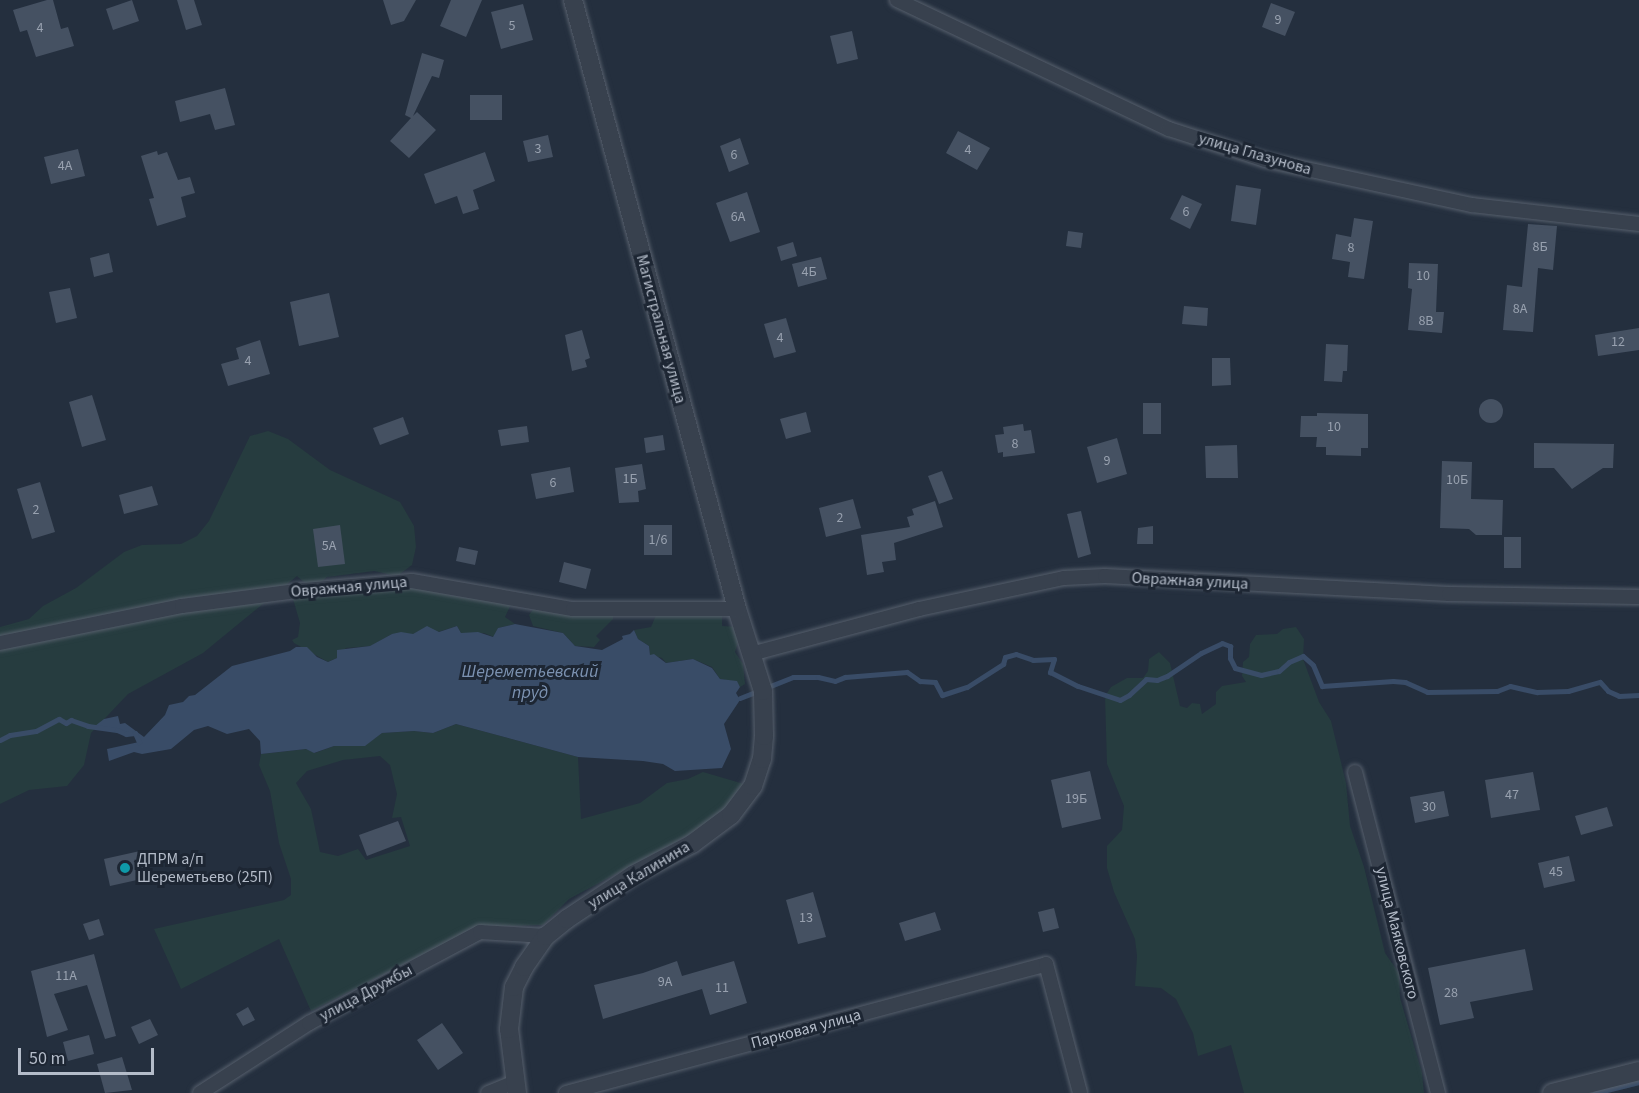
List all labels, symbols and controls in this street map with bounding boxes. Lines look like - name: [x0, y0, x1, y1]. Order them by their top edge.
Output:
- house number: 9: [1275, 12, 1281, 28]
- house number: 5: [509, 18, 515, 34]
- house number: 4: [37, 20, 43, 36]
- street label: улица Глазунова: [1196, 129, 1314, 179]
- house number: 3: [535, 141, 541, 157]
- house number: 4: [965, 142, 971, 158]
- house number: 6: [731, 147, 737, 163]
- house number: 4А: [58, 158, 72, 174]
- house number: 6: [1183, 204, 1189, 220]
- house number: 6А: [731, 209, 745, 225]
- house number: 8Б: [1532, 239, 1548, 255]
- house number: 8: [1348, 240, 1354, 256]
- street label: Магистральная улица: [632, 252, 690, 406]
- house number: 4Б: [801, 264, 817, 280]
- house number: 10: [1416, 268, 1430, 284]
- house number: 8А: [1513, 301, 1527, 317]
- house number: 8В: [1418, 313, 1434, 329]
- house number: 4: [777, 330, 783, 346]
- house number: 12: [1611, 334, 1625, 350]
- house number: 4: [245, 353, 251, 369]
- house number: 10: [1327, 419, 1341, 435]
- house number: 8: [1012, 436, 1018, 452]
- house number: 9: [1104, 453, 1110, 469]
- house number: 1Б: [622, 471, 638, 487]
- house number: 10Б: [1446, 472, 1468, 488]
- house number: 6: [550, 475, 556, 491]
- house number: 2: [33, 502, 39, 518]
- house number: 2: [837, 510, 843, 526]
- house number: 1/6: [649, 532, 667, 548]
- house number: 5А: [322, 538, 336, 554]
- street label: Овражная улица: [1131, 568, 1249, 594]
- street label: Овражная улица: [290, 572, 408, 602]
- water label: Шереметьевский пруд: [462, 662, 598, 704]
- house number: 47: [1505, 787, 1519, 803]
- house number: 19Б: [1065, 791, 1087, 807]
- house number: 30: [1422, 799, 1436, 815]
- street label: улица Калинина: [585, 837, 693, 913]
- place label: ДПРМ а/п Шереметьево (25П): [137, 849, 273, 887]
- marker: ДПРМ а/п Шереметьево (25П): [118, 861, 132, 875]
- house number: 45: [1549, 864, 1563, 880]
- street label: улица Маяковского: [1371, 865, 1423, 1001]
- house number: 13: [799, 910, 813, 926]
- street label: улица Дружбы: [316, 961, 416, 1025]
- house number: 11А: [55, 968, 77, 984]
- house number: 9А: [658, 974, 672, 990]
- house number: 11: [715, 980, 729, 996]
- house number: 28: [1444, 985, 1458, 1001]
- street label: Парковая улица: [749, 1005, 863, 1053]
- scale bar: [21, 1036, 158, 1074]
- text: 50 m: [29, 1046, 65, 1071]

